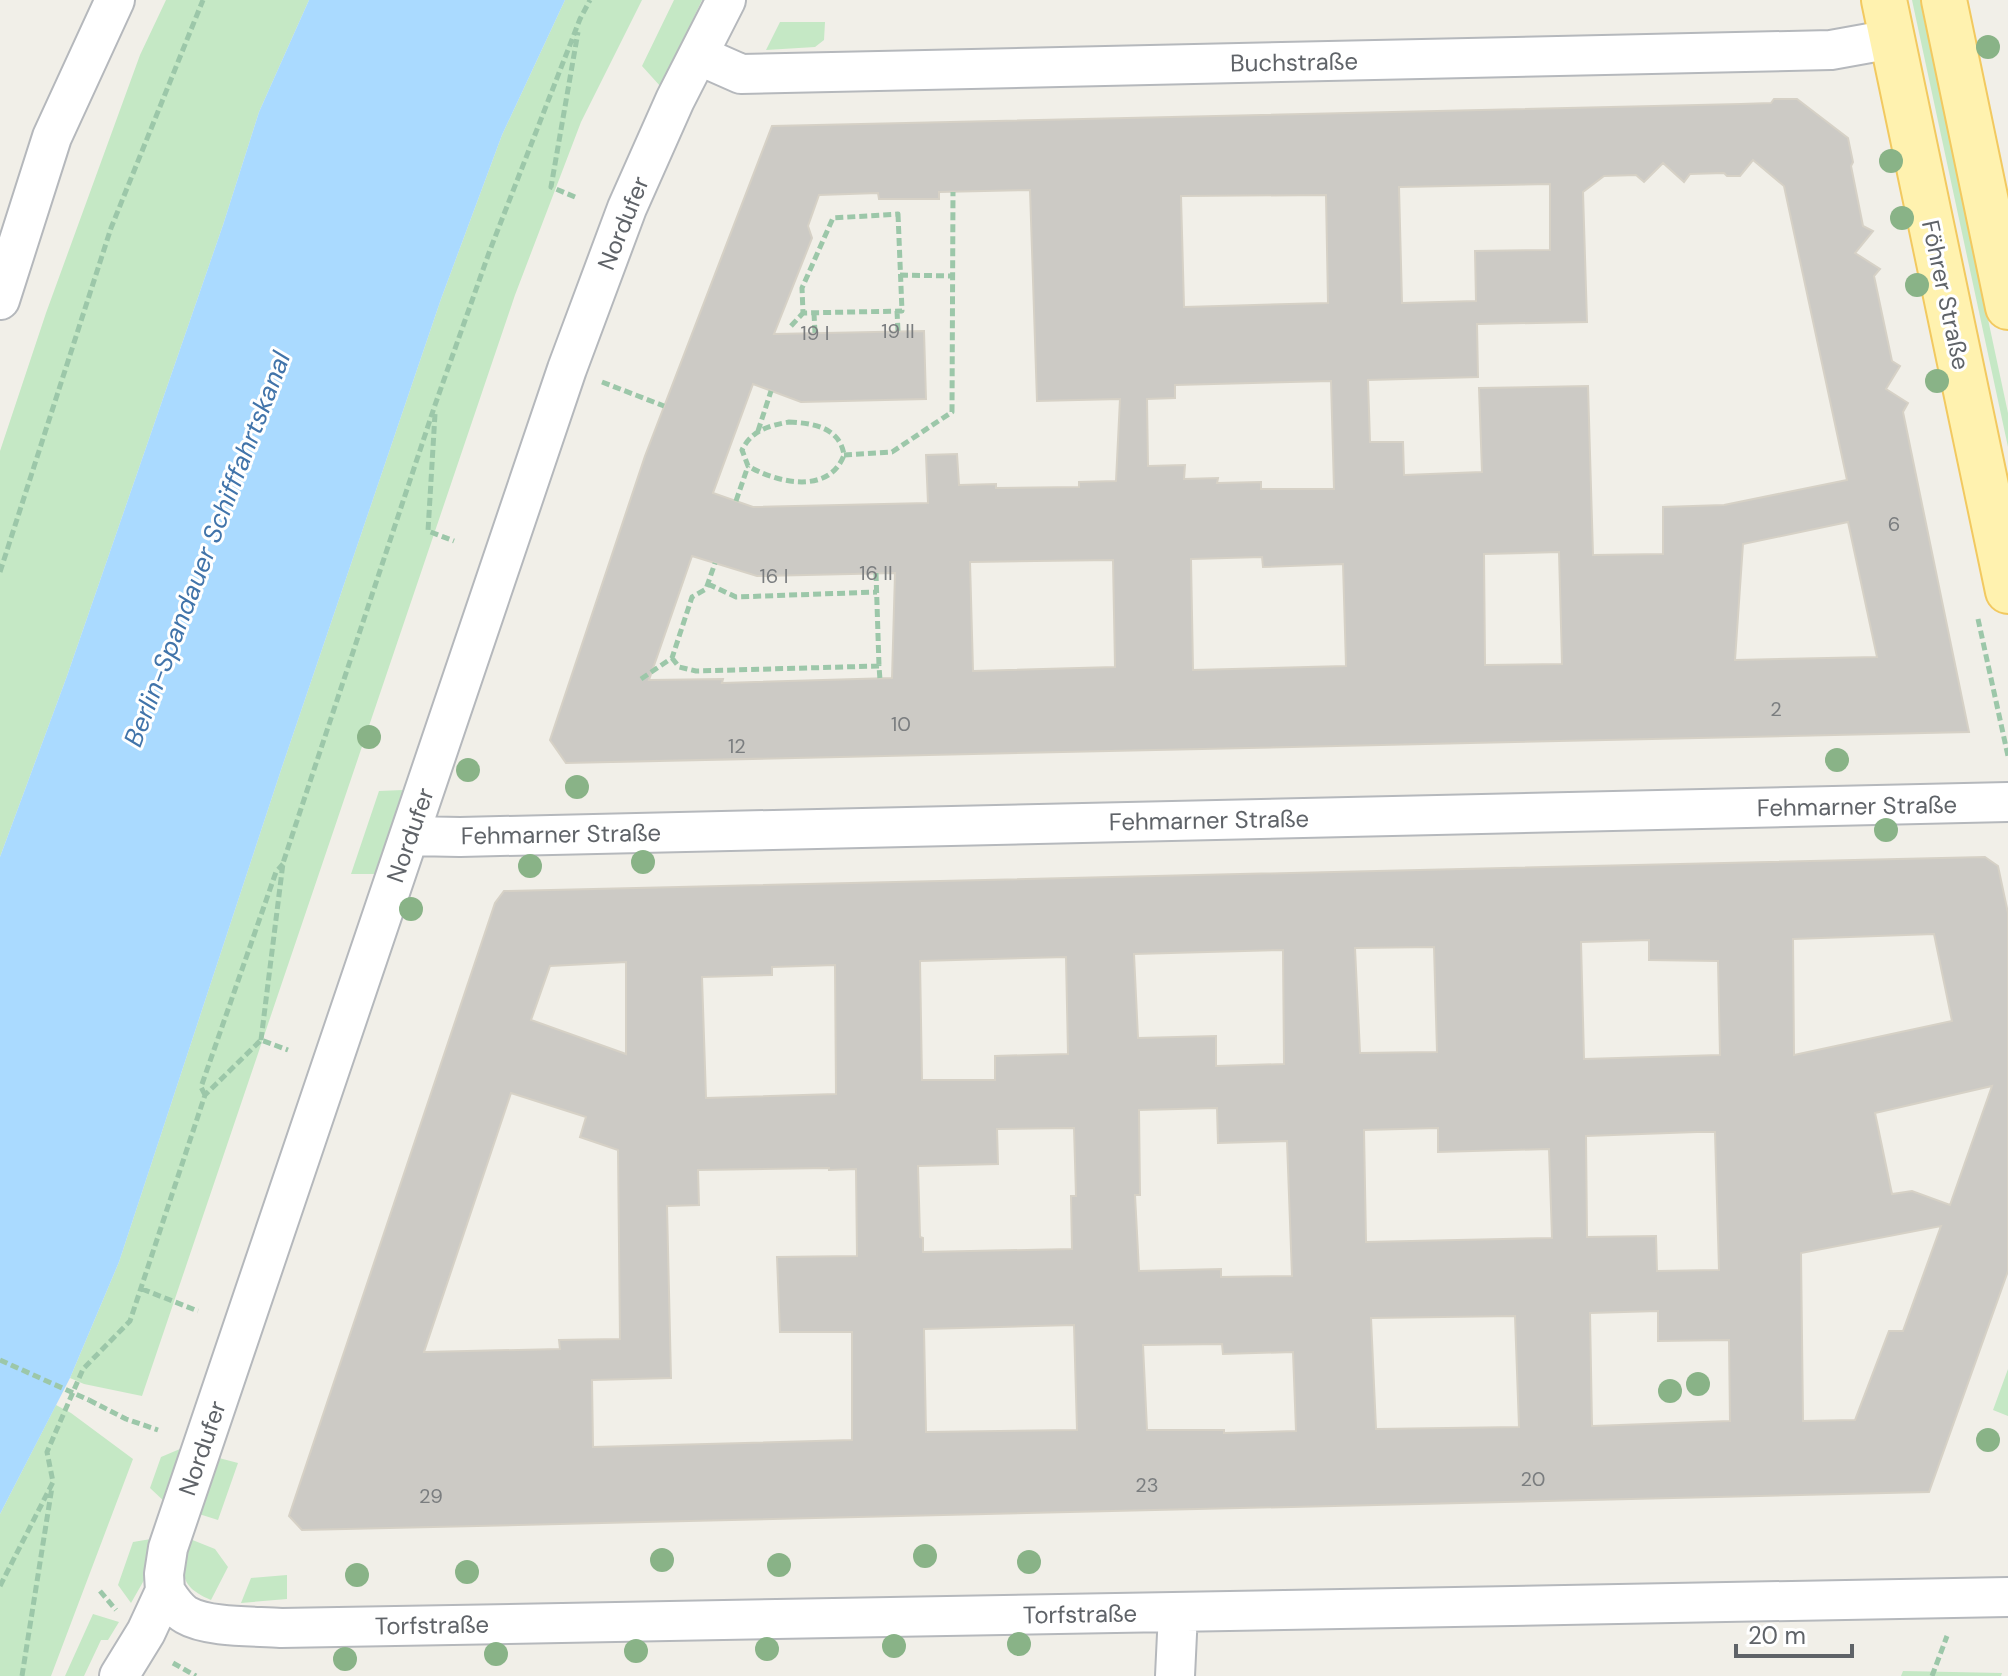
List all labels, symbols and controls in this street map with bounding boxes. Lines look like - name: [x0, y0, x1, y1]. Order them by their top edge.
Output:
- street label: Buchstraße: [1230, 45, 1358, 79]
- street label: Nordufer: [590, 172, 656, 274]
- street label: Föhrer Straße: [1915, 217, 1977, 373]
- house number: 19 II: [881, 318, 915, 344]
- house number: 19 I: [801, 320, 829, 346]
- water label: Berlin-Spandauer Schifffahrtskanal: [116, 346, 299, 751]
- house number: 6: [1888, 511, 1900, 537]
- house number: 16 II: [859, 560, 893, 586]
- house number: 16 I: [760, 563, 788, 589]
- house number: 2: [1770, 696, 1782, 722]
- house number: 10: [891, 711, 911, 737]
- house number: 12: [728, 733, 746, 759]
- street label: Nordufer: [379, 783, 441, 886]
- street label: Fehmarner Straße: [1757, 789, 1957, 823]
- street label: Fehmarner Straße: [1109, 803, 1309, 837]
- street label: Fehmarner Straße: [461, 817, 661, 851]
- street label: Nordufer: [171, 1396, 233, 1499]
- house number: 20: [1521, 1466, 1546, 1492]
- house number: 23: [1135, 1472, 1159, 1498]
- house number: 29: [419, 1483, 443, 1509]
- street label: Torfstraße: [1023, 1598, 1137, 1630]
- scale bar: [1736, 1608, 1852, 1658]
- street label: Torfstraße: [375, 1609, 489, 1641]
- text: 20 m: [1748, 1620, 1806, 1651]

